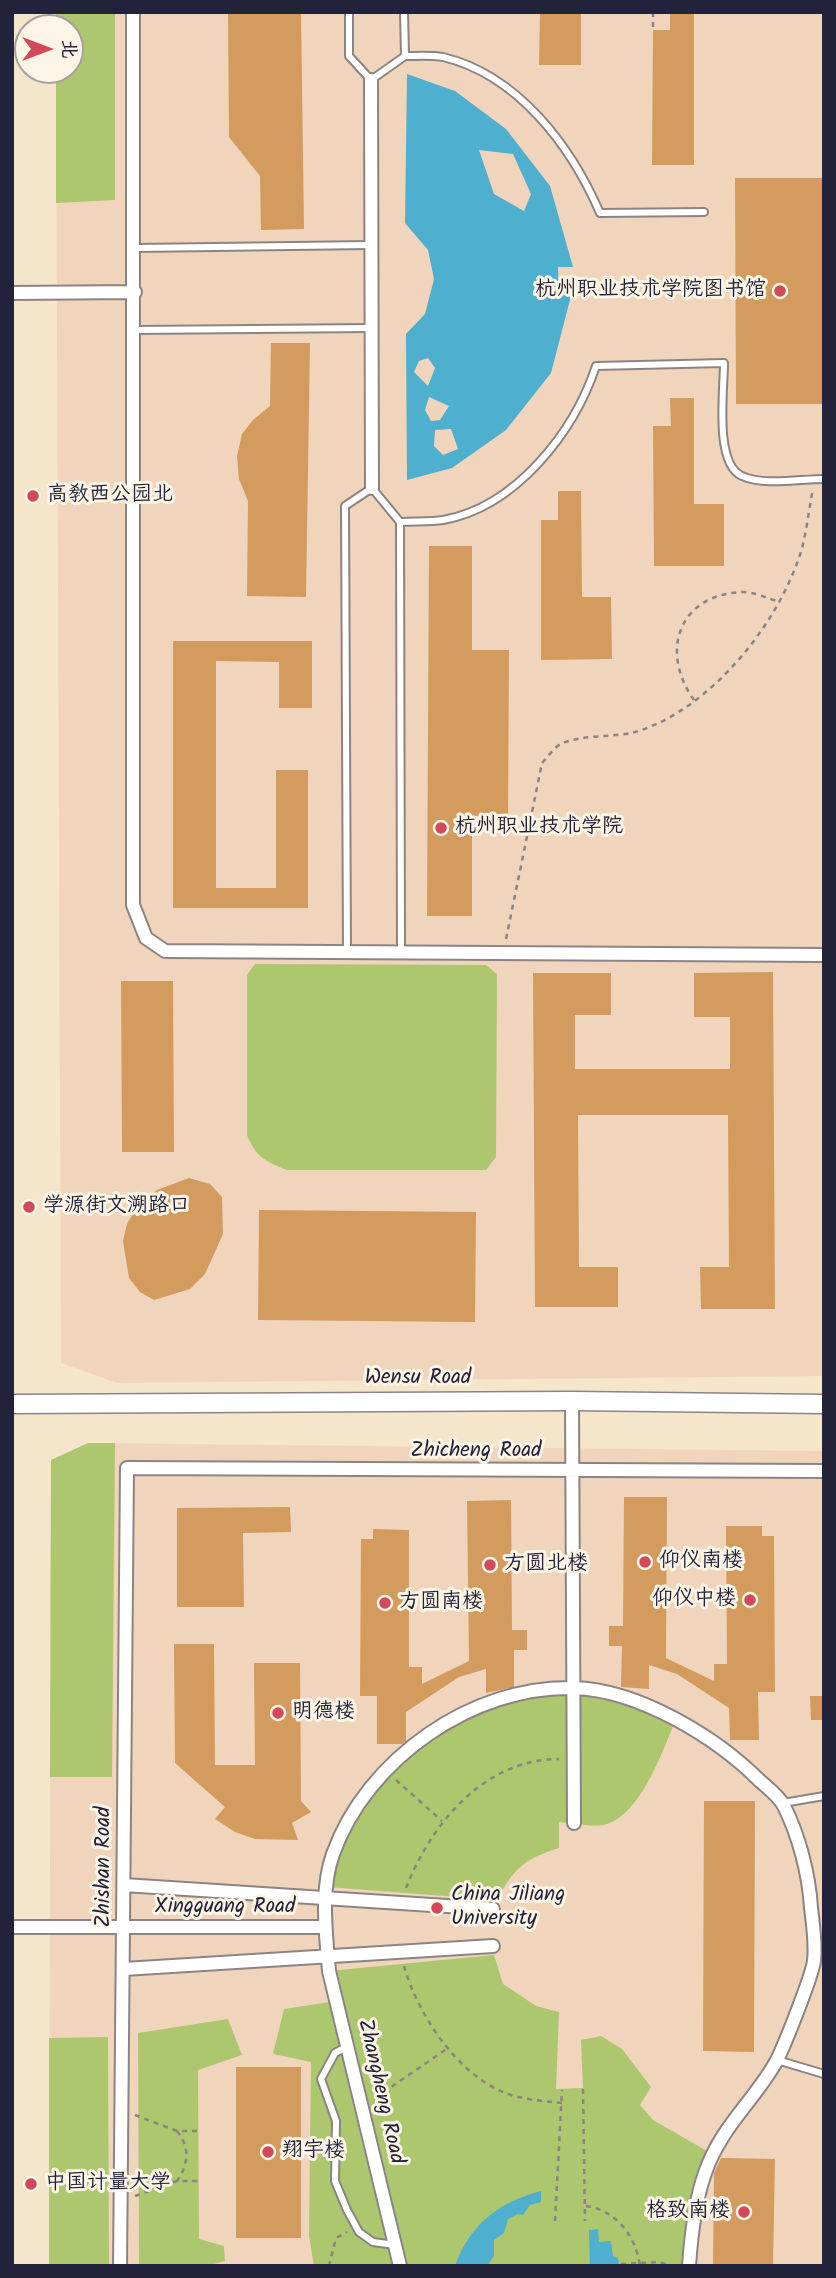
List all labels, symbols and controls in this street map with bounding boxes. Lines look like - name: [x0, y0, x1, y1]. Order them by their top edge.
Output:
- north arrow: [14, 14, 84, 84]
- text: 北: [53, 39, 83, 59]
- place label: 杭州职业技术学院图书馆: [535, 278, 766, 304]
- marker: 杭州职业技术学院图书馆: [772, 283, 788, 299]
- place label: 高教西公园北: [47, 483, 173, 509]
- marker: 高教西公园北: [25, 488, 41, 504]
- place label: 杭州职业技术学院: [455, 815, 623, 841]
- marker: 杭州职业技术学院: [433, 820, 449, 836]
- place label: 学源街文溯路口: [43, 1194, 190, 1220]
- marker: 学源街文溯路口: [21, 1199, 37, 1215]
- street label: Wensu Road: [365, 1366, 471, 1392]
- street label: Zhicheng Road: [410, 1439, 542, 1465]
- place label: 仰仪南楼: [659, 1549, 743, 1575]
- place label: 方圆北楼: [504, 1552, 588, 1578]
- marker: 仰仪南楼: [637, 1554, 653, 1570]
- marker: 方圆北楼: [482, 1557, 498, 1573]
- place label: 仰仪中楼: [652, 1587, 736, 1613]
- place label: 方圆南楼: [399, 1590, 483, 1616]
- marker: 仰仪中楼: [742, 1592, 758, 1608]
- marker: 方圆南楼: [377, 1595, 393, 1611]
- place label: 明德楼: [292, 1700, 355, 1726]
- marker: 明德楼: [270, 1705, 286, 1721]
- street label: Zhishan Road: [92, 1806, 118, 1928]
- place label: China Jiliang University: [451, 1883, 565, 1933]
- street label: Xingguang Road: [155, 1895, 295, 1921]
- marker: China Jiliang University: [429, 1900, 445, 1916]
- street label: Zhangheng Road: [350, 2017, 408, 2167]
- place label: 翔宇楼: [282, 2139, 345, 2165]
- marker: 翔宇楼: [260, 2144, 276, 2160]
- place label: 中国计量大学: [45, 2171, 171, 2197]
- marker: 中国计量大学: [23, 2176, 39, 2192]
- place label: 格致南楼: [646, 2199, 730, 2225]
- marker: 格致南楼: [736, 2204, 752, 2220]

